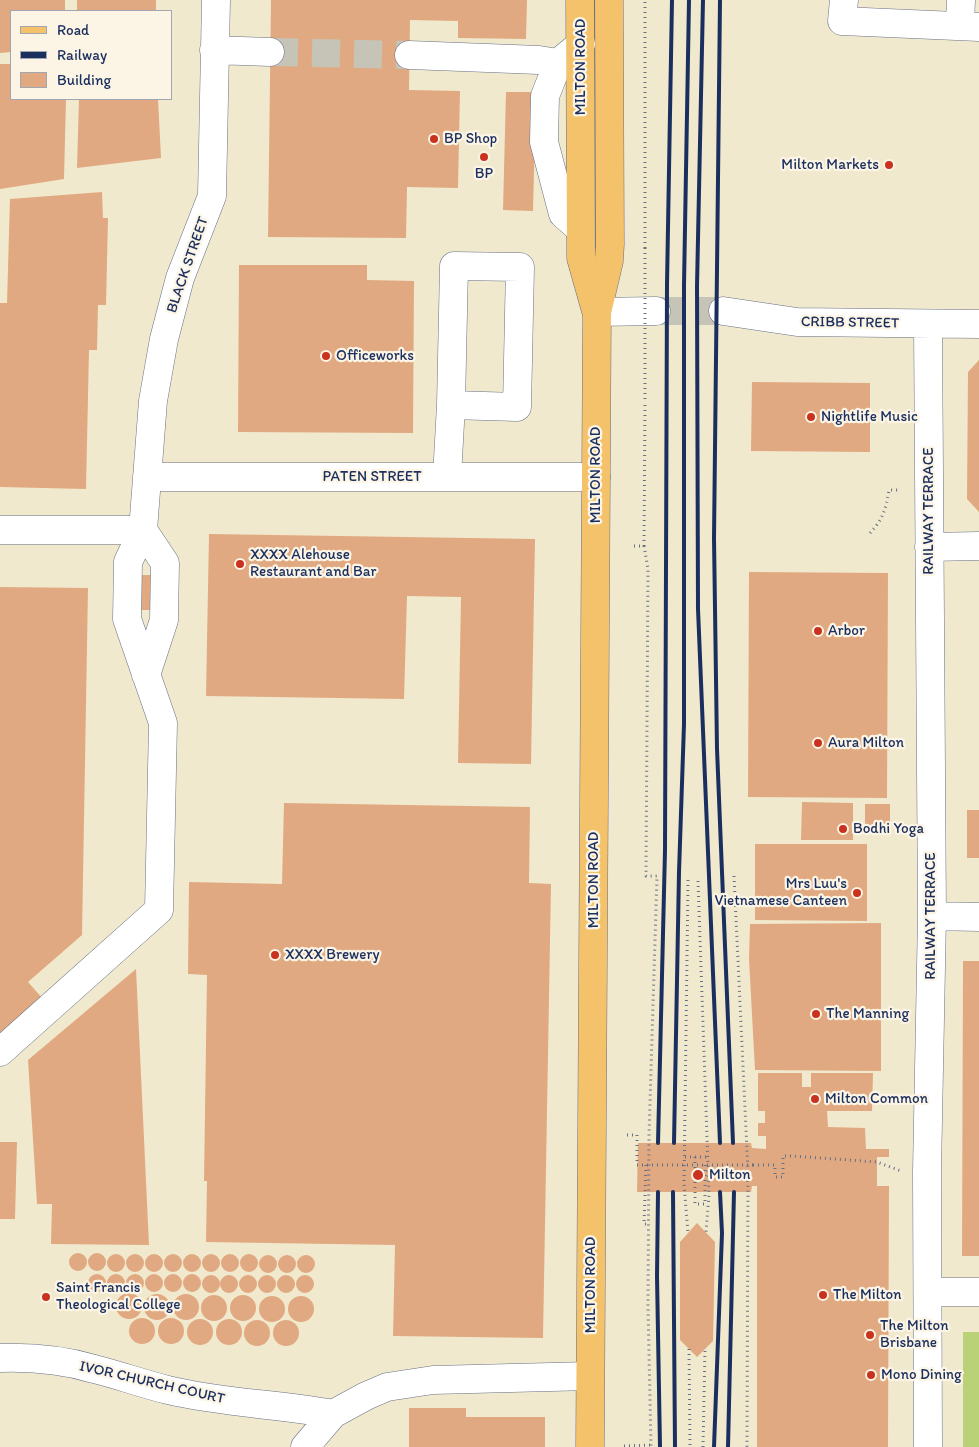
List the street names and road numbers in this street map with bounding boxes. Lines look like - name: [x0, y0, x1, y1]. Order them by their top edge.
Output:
- street label: MILTON ROAD: [572, 19, 590, 115]
- street label: BLACK STREET: [163, 214, 213, 316]
- street label: CRIBB STREET: [801, 313, 899, 333]
- street label: MILTON ROAD: [587, 427, 605, 523]
- street label: RAILWAY TERRACE: [920, 447, 938, 575]
- street label: PATEN STREET: [322, 468, 422, 486]
- street label: MILTON ROAD: [585, 832, 603, 928]
- street label: RAILWAY TERRACE: [922, 852, 940, 980]
- street label: MILTON ROAD: [582, 1237, 600, 1333]
- street label: IVOR CHURCH COURT: [78, 1358, 226, 1408]

